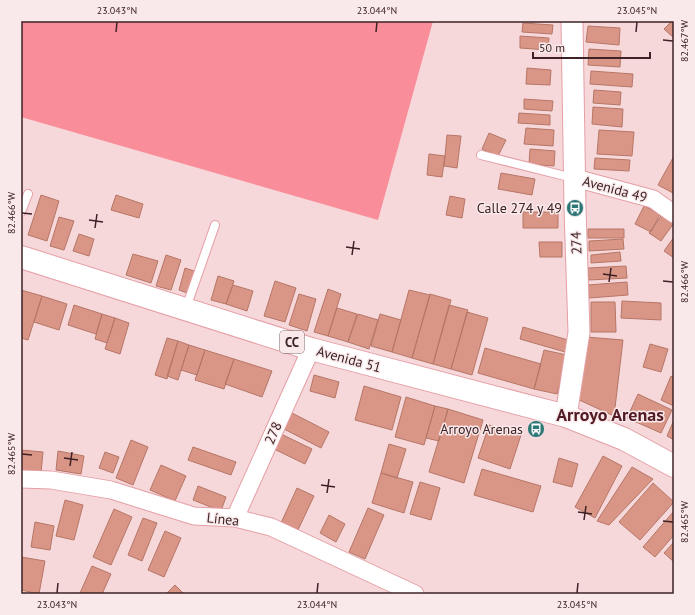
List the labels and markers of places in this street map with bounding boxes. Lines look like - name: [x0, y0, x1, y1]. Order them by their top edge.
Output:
- bus stop icon: Calle 274 y 49: [565, 198, 585, 218]
- place label: Calle 274 y 49: [477, 199, 562, 217]
- bus stop icon: Arroyo Arenas: [526, 419, 546, 439]
- place label: Arroyo Arenas: [440, 420, 523, 438]

